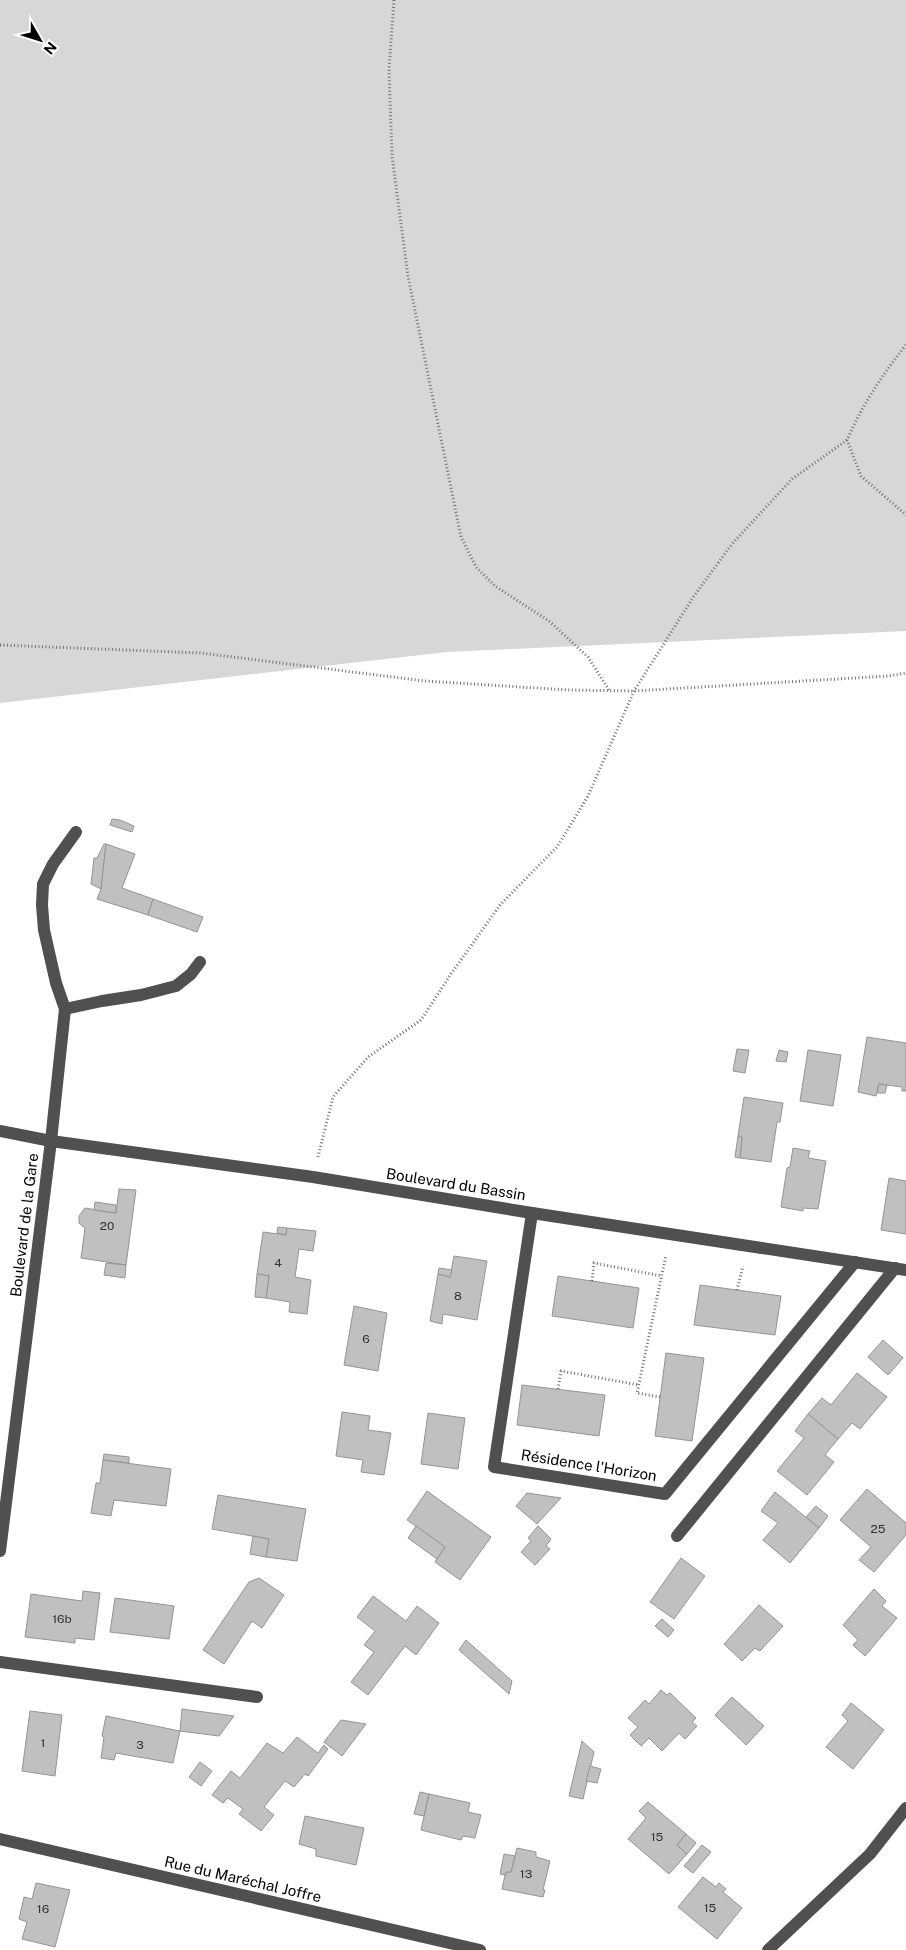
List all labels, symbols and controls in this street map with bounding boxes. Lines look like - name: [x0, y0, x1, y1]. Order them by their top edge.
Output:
- north arrow: [15, 15, 65, 65]
- text: N: [40, 39, 60, 57]
- street label: Boulevard de la Gare: [7, 1152, 41, 1298]
- street label: Boulevard du Bassin: [385, 1165, 527, 1203]
- house number: 20: [100, 1219, 114, 1233]
- house number: 4: [274, 1256, 282, 1270]
- house number: 8: [454, 1289, 462, 1303]
- house number: 6: [362, 1332, 370, 1346]
- street label: Résidence l'Horizon: [520, 1446, 658, 1484]
- house number: 25: [871, 1522, 886, 1536]
- house number: 16b: [52, 1612, 72, 1626]
- house number: 1: [41, 1736, 45, 1750]
- house number: 3: [136, 1738, 144, 1752]
- house number: 15: [651, 1830, 664, 1844]
- street label: Rue du Maréchal Joffre: [163, 1853, 323, 1905]
- house number: 13: [520, 1867, 532, 1881]
- house number: 15: [704, 1901, 717, 1915]
- house number: 16: [37, 1902, 49, 1916]

